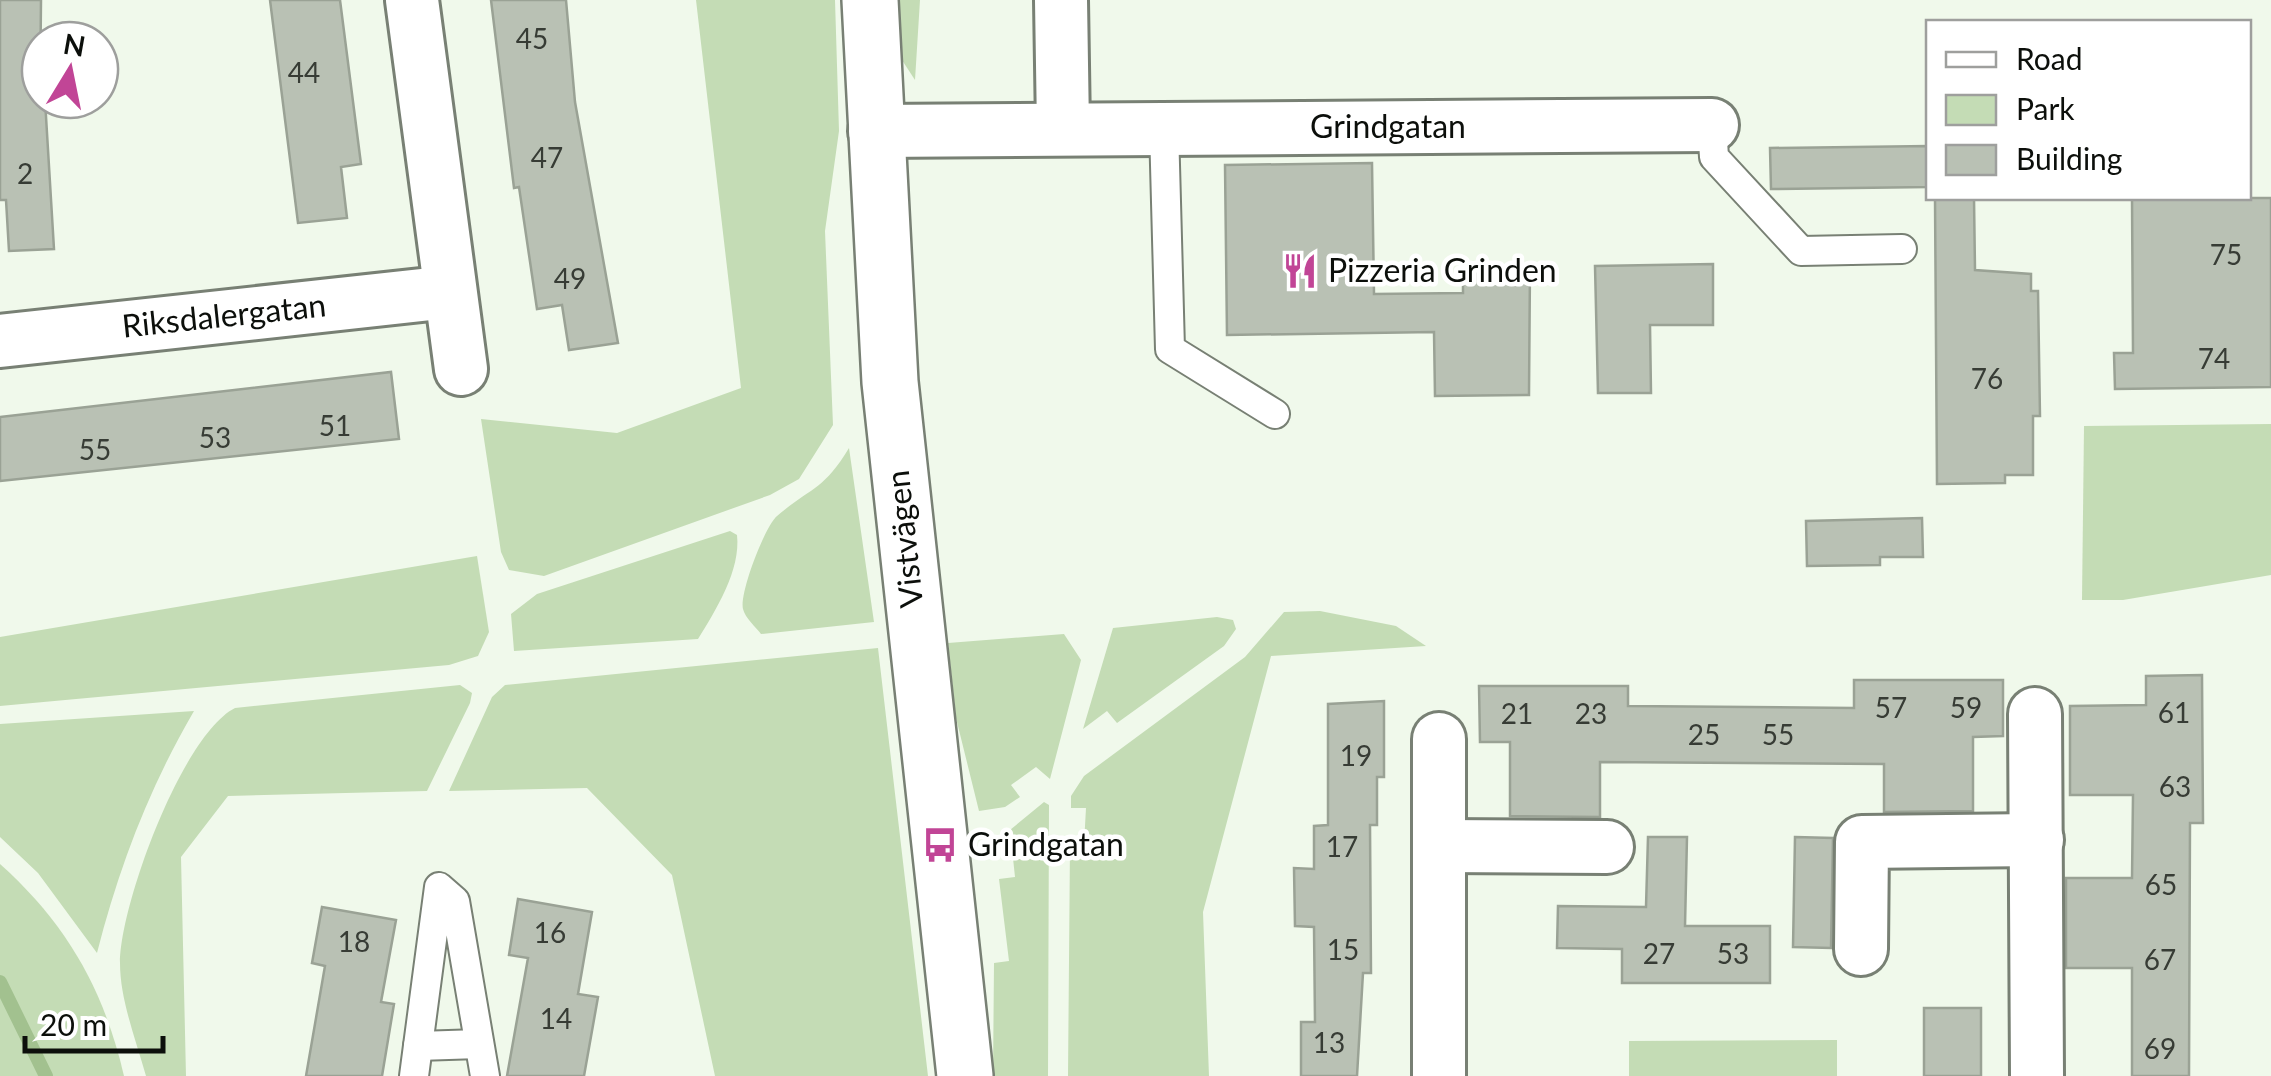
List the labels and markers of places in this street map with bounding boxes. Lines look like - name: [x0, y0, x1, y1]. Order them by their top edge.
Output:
- place label: Pizzeria Grinden: [1328, 250, 1557, 289]
- restaurant icon: Pizzeria Grinden: [1281, 252, 1319, 290]
- place label: Grindgatan: [968, 824, 1124, 863]
- bus stop icon: Grindgatan: [921, 826, 959, 864]

